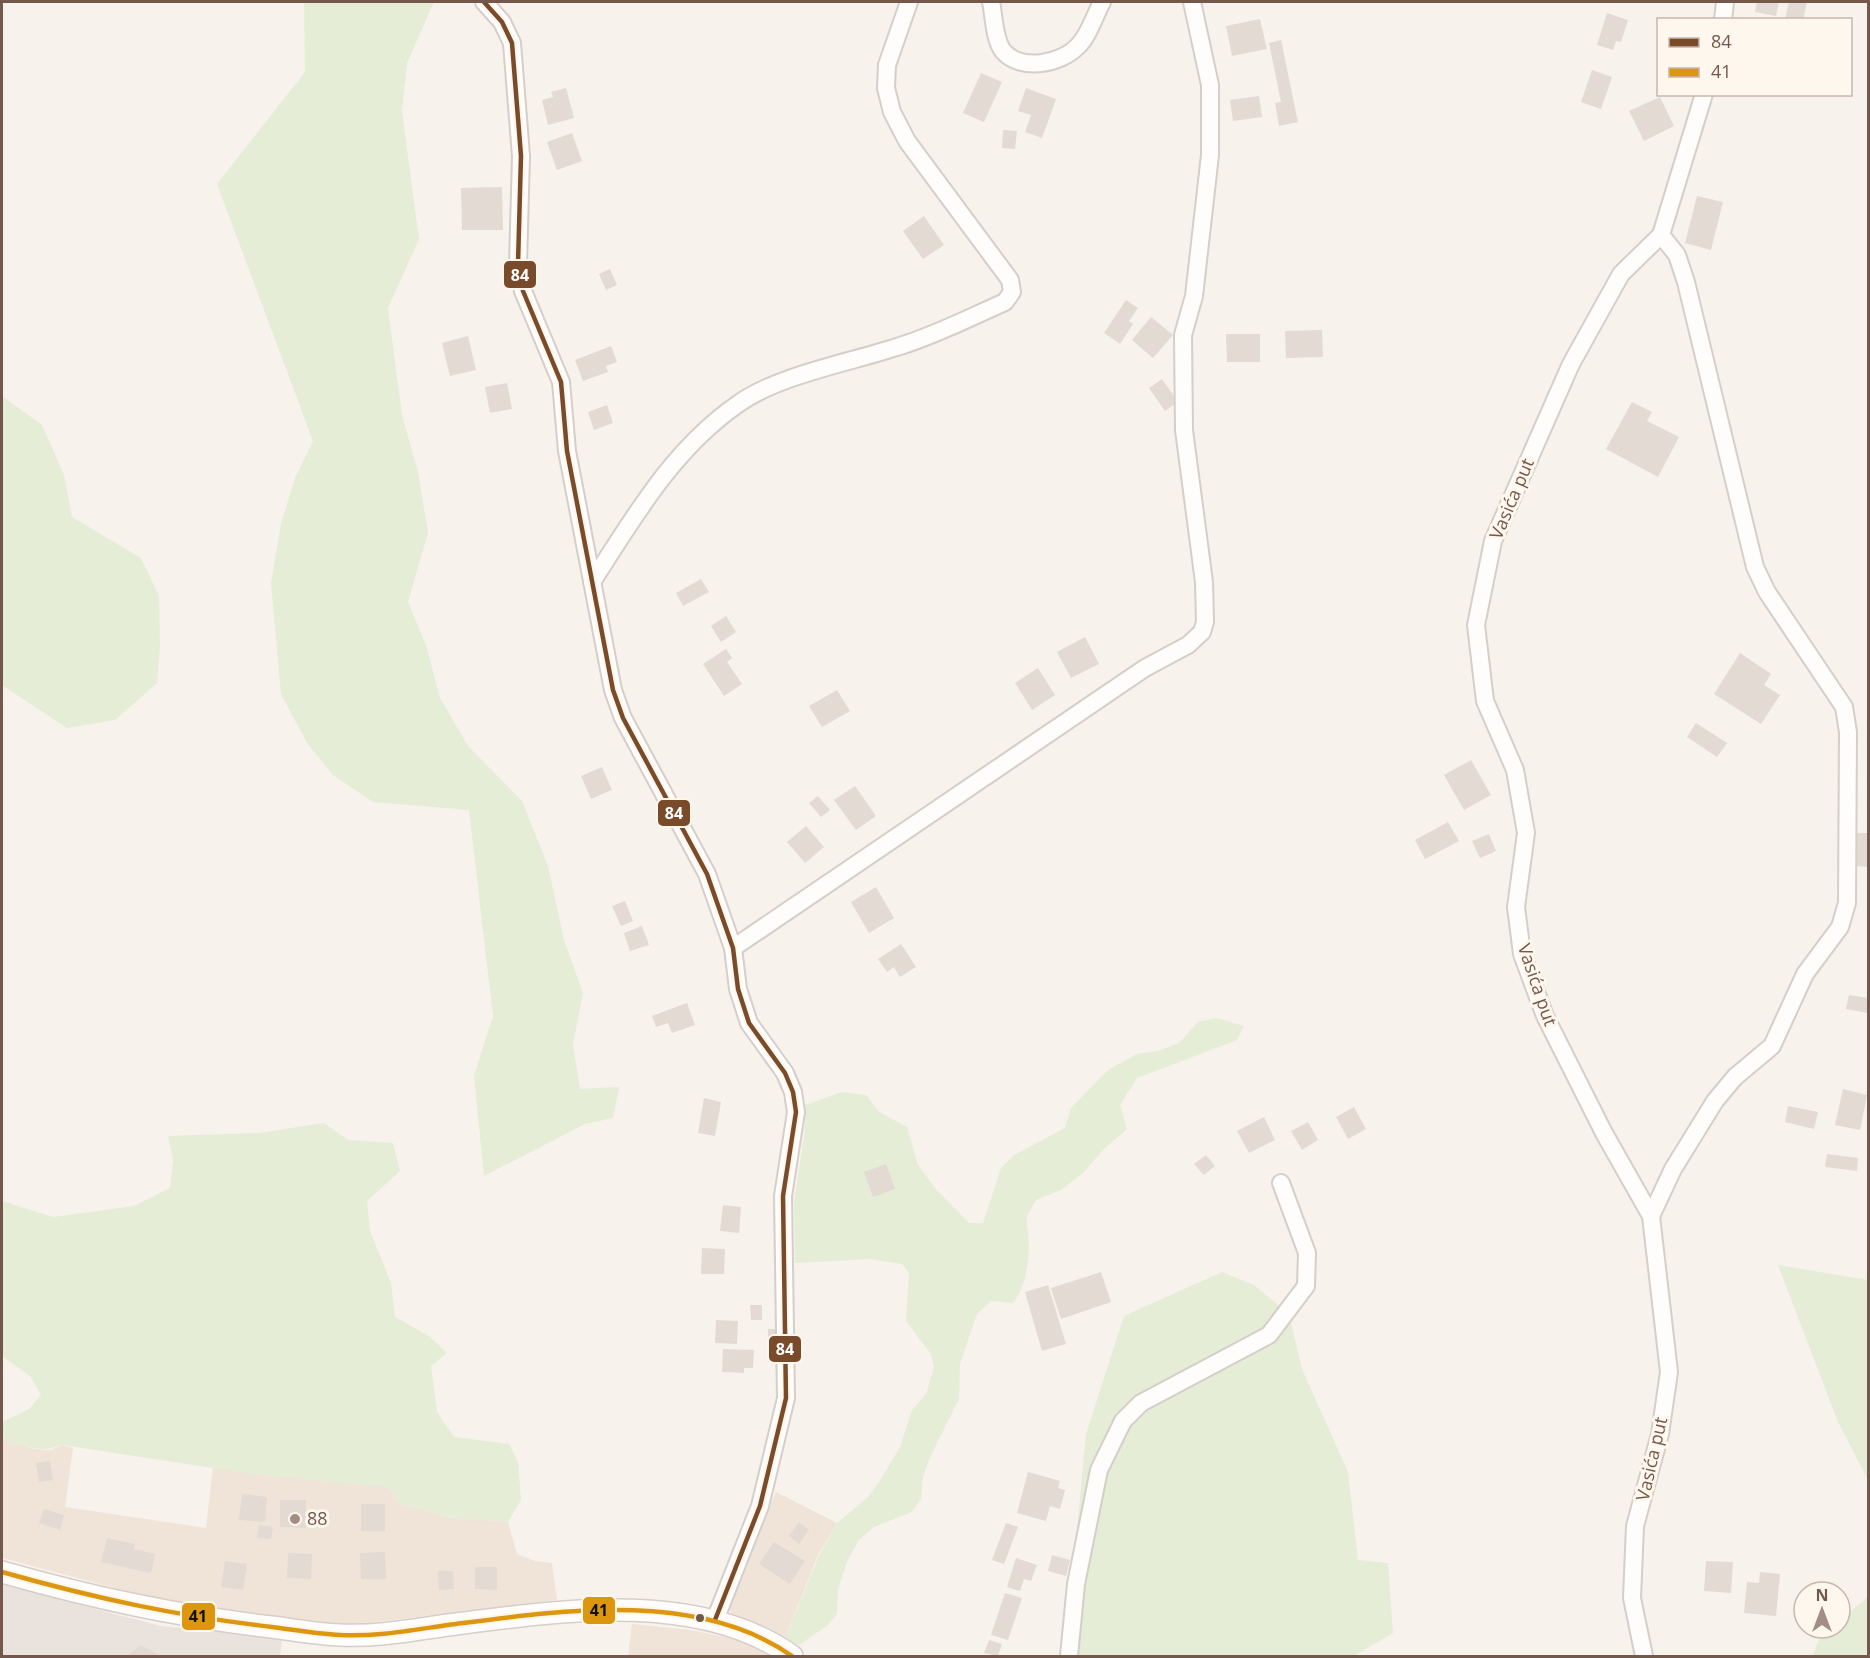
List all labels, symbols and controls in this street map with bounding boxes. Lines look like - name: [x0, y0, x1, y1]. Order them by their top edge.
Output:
- legend: [1657, 18, 1852, 96]
- text: 84: [1711, 29, 1732, 53]
- text: 41: [1711, 59, 1732, 83]
- line badge: 84: [503, 260, 537, 289]
- text: 84: [511, 264, 529, 286]
- street label: Vasića put: [1483, 455, 1539, 543]
- line badge: 84: [657, 799, 691, 827]
- text: 84: [665, 802, 683, 824]
- street label: Vasića put: [1513, 940, 1563, 1029]
- line badge: 84: [768, 1335, 802, 1363]
- text: 84: [776, 1338, 794, 1360]
- street label: Vasića put: [1630, 1414, 1672, 1503]
- place label: 88: [307, 1506, 328, 1530]
- marker: 88: [288, 1512, 302, 1526]
- north arrow: [1792, 1580, 1852, 1640]
- text: N: [1815, 1584, 1829, 1606]
- line badge: 41: [582, 1596, 616, 1625]
- text: 41: [590, 1599, 608, 1621]
- line badge: 41: [181, 1602, 216, 1631]
- text: 41: [189, 1605, 207, 1627]
- unlabelled marker: [694, 1612, 706, 1624]

